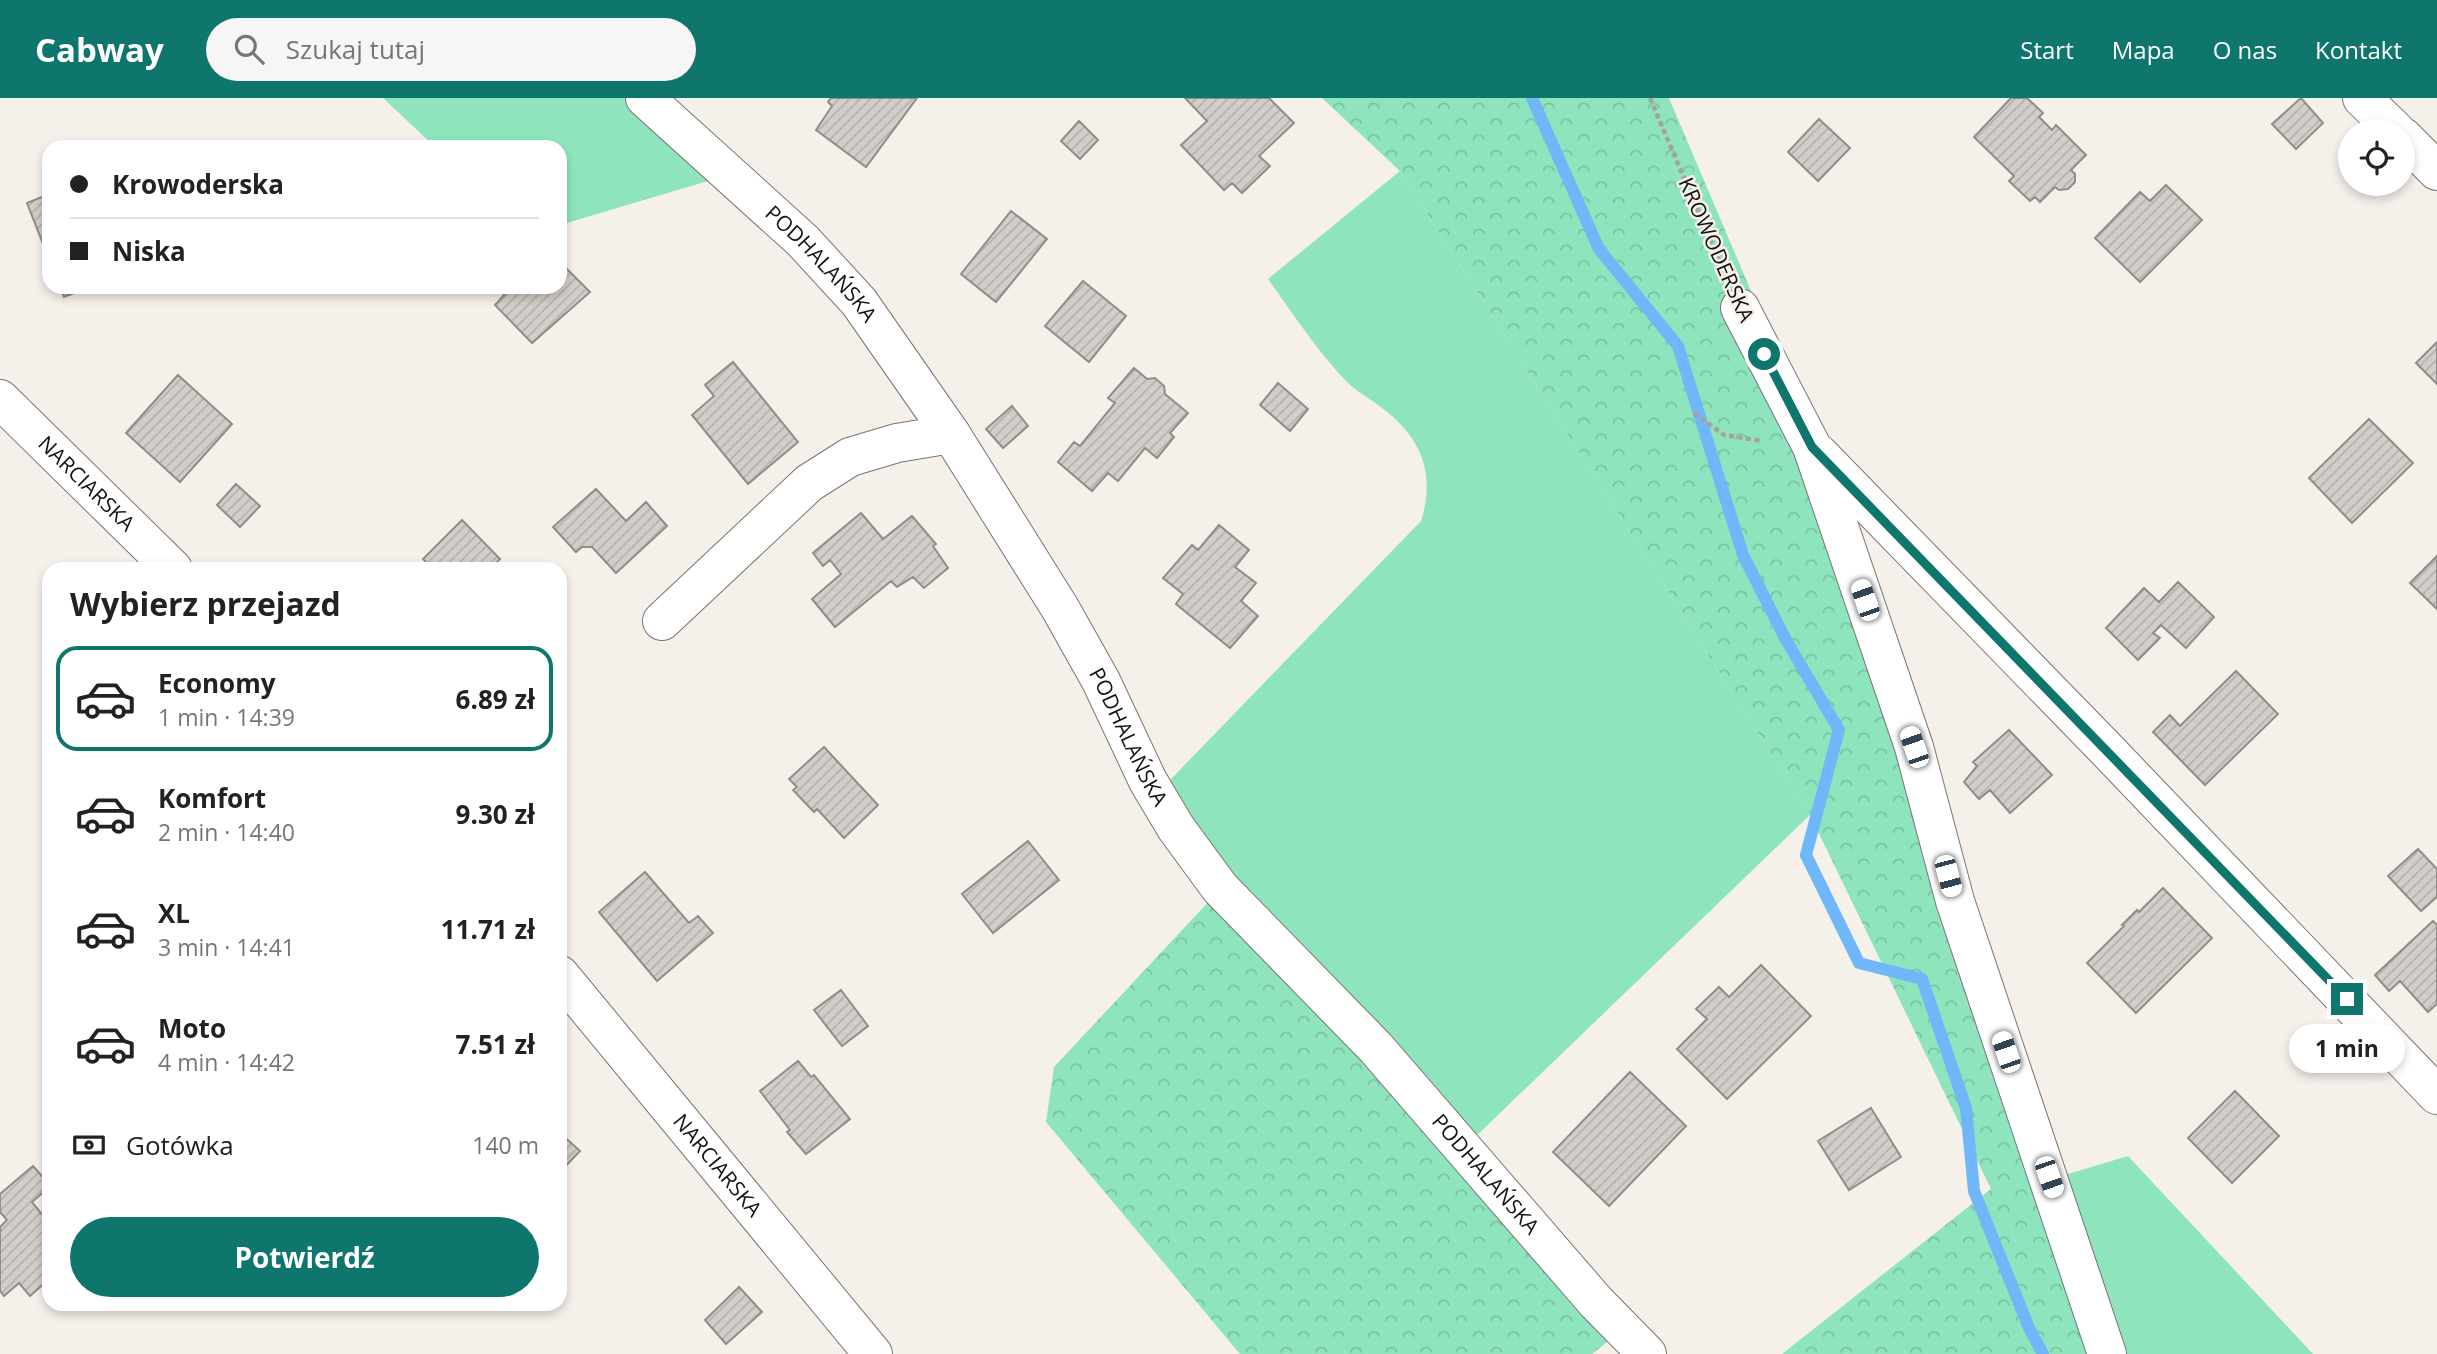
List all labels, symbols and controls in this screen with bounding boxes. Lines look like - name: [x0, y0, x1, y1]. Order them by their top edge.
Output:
- search box: [206, 18, 696, 81]
- text: Cabway: [35, 27, 164, 72]
- icon: search: [230, 30, 268, 68]
- text: Szukaj tutaj: [286, 31, 425, 67]
- text: Start: [2020, 33, 2074, 66]
- text: Mapa: [2112, 33, 2175, 66]
- text: O nas: [2213, 33, 2277, 66]
- text: Kontakt: [2315, 33, 2402, 66]
- map controls: [2338, 119, 2415, 196]
- button: locate: [2338, 119, 2415, 196]
- text: Krowoderska: [112, 166, 284, 202]
- street label: KROWODERSKA: [1673, 173, 1762, 327]
- street label: PODHALAŃSKA: [760, 199, 884, 328]
- text: Niska: [112, 233, 186, 269]
- route start: [1748, 338, 1780, 370]
- street label: NARCIARSKA: [33, 429, 142, 537]
- car: [1849, 577, 1882, 623]
- text: Wybierz przejazd: [70, 582, 341, 625]
- street label: PODHALAŃSKA: [1083, 662, 1175, 811]
- text: Economy: [158, 665, 276, 701]
- icon: car: [74, 667, 137, 730]
- text: 6.89 zł: [456, 681, 535, 717]
- text: 1 min · 14:39: [158, 701, 295, 733]
- car: [1898, 724, 1931, 770]
- text: Komfort: [158, 780, 266, 816]
- icon: car: [74, 782, 137, 845]
- text: 9.30 zł: [456, 796, 535, 832]
- text: 2 min · 14:40: [158, 816, 295, 848]
- car: [1933, 853, 1964, 899]
- text: XL: [158, 895, 190, 931]
- icon: car: [74, 897, 137, 960]
- text: 11.71 zł: [441, 911, 535, 947]
- text: 3 min · 14:41: [158, 931, 295, 963]
- route end: [2331, 983, 2363, 1015]
- text: Moto: [158, 1010, 226, 1046]
- icon: car: [74, 1012, 137, 1075]
- callout: 1 min: [2289, 1024, 2405, 1072]
- text: 7.51 zł: [456, 1026, 535, 1062]
- car: [1990, 1029, 2023, 1075]
- text: 1 min: [2315, 1032, 2379, 1064]
- text: 4 min · 14:42: [158, 1046, 295, 1078]
- street label: NARCIARSKA: [667, 1108, 769, 1223]
- street label: PODHALAŃSKA: [1426, 1108, 1547, 1240]
- icon: cash: [70, 1126, 108, 1164]
- text: Gotówka: [126, 1127, 234, 1163]
- text: 140 m: [472, 1129, 539, 1161]
- car: [2033, 1154, 2066, 1200]
- button: Potwierdź: [70, 1217, 539, 1297]

